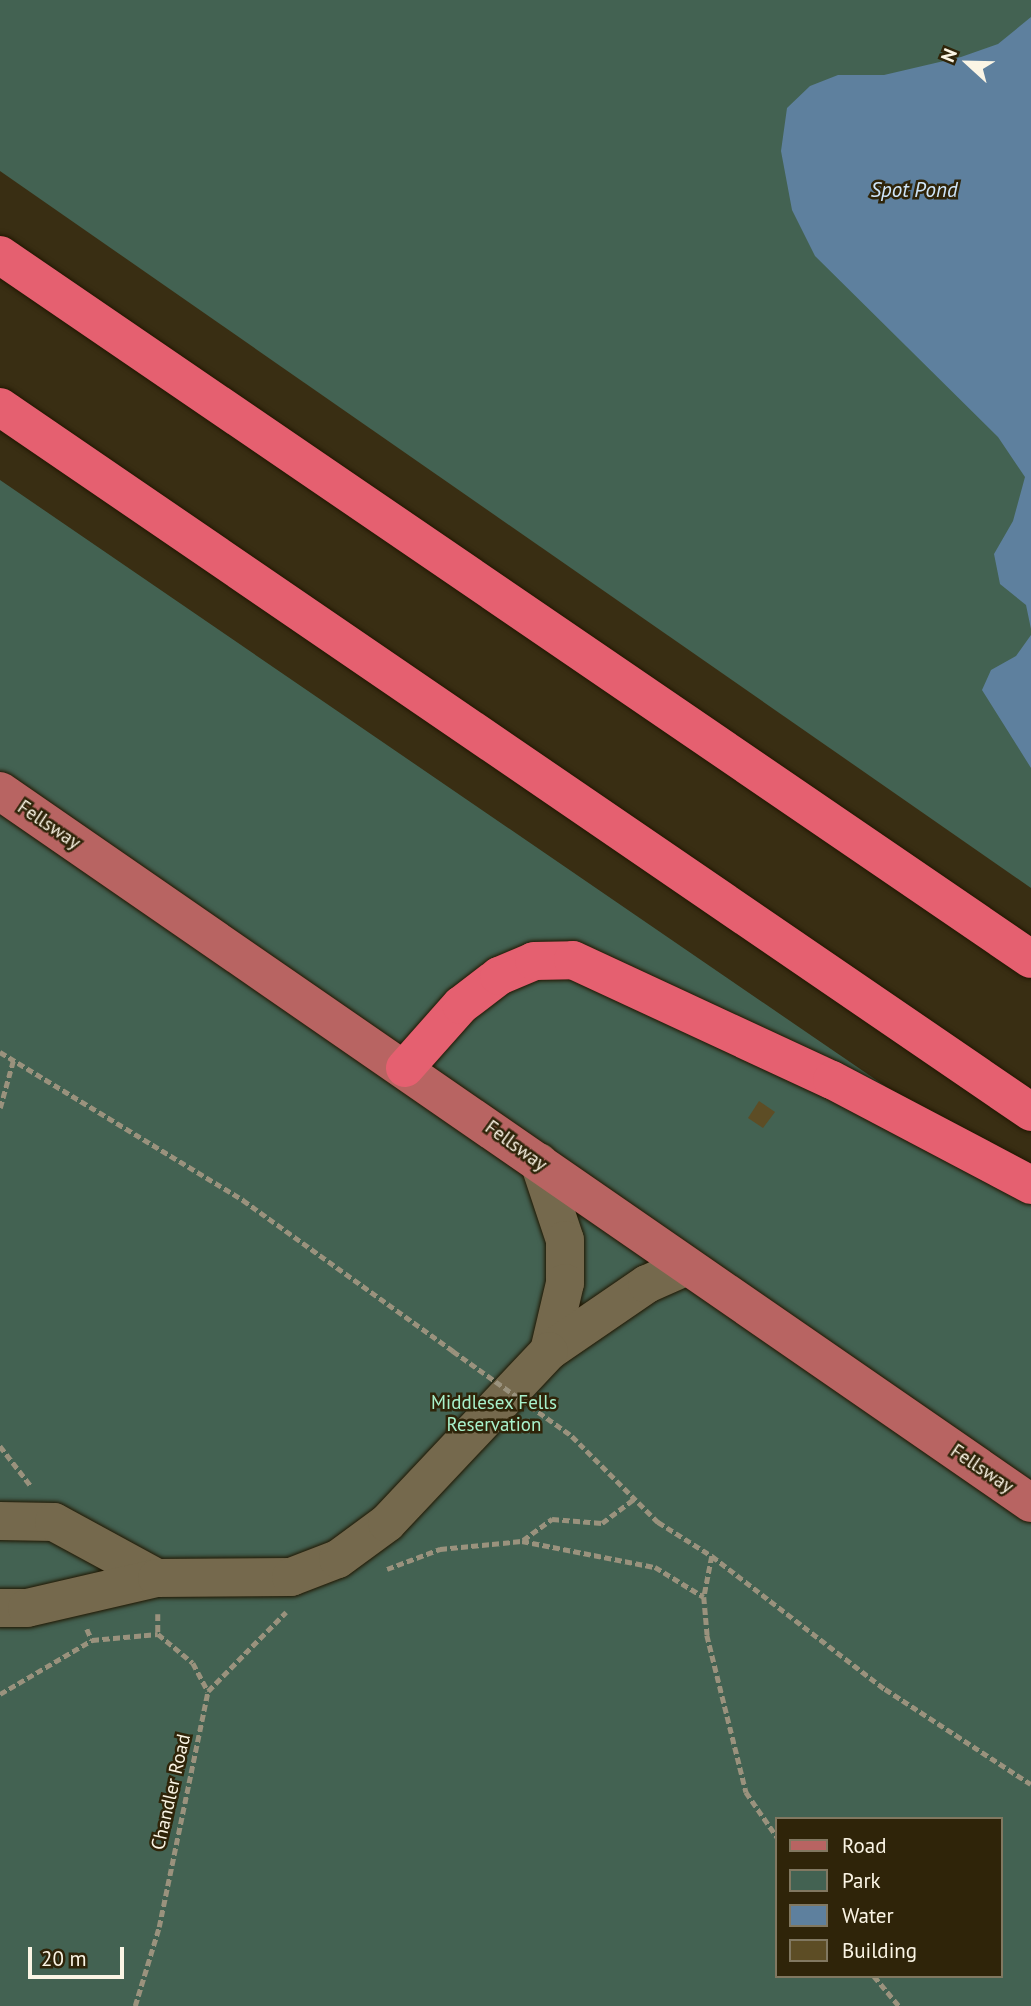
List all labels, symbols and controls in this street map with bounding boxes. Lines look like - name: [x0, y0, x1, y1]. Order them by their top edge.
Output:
- north arrow: [933, 28, 1003, 98]
- text: N: [935, 45, 962, 65]
- water label: Spot Pond: [870, 177, 958, 203]
- street label: Fellsway: [13, 796, 85, 854]
- street label: Fellsway: [481, 1116, 551, 1176]
- park label: Middlesex Fells Reservation: [431, 1392, 557, 1436]
- street label: Fellsway: [946, 1440, 1018, 1498]
- street label: Chandler Road: [147, 1732, 195, 1852]
- legend: [776, 1817, 1003, 1978]
- text: Road: [842, 1832, 886, 1859]
- text: Park: [842, 1867, 881, 1894]
- text: Water: [842, 1902, 894, 1929]
- scale bar: [32, 1932, 128, 1976]
- text: Building: [842, 1937, 917, 1964]
- text: 20 m: [41, 1945, 87, 1972]

